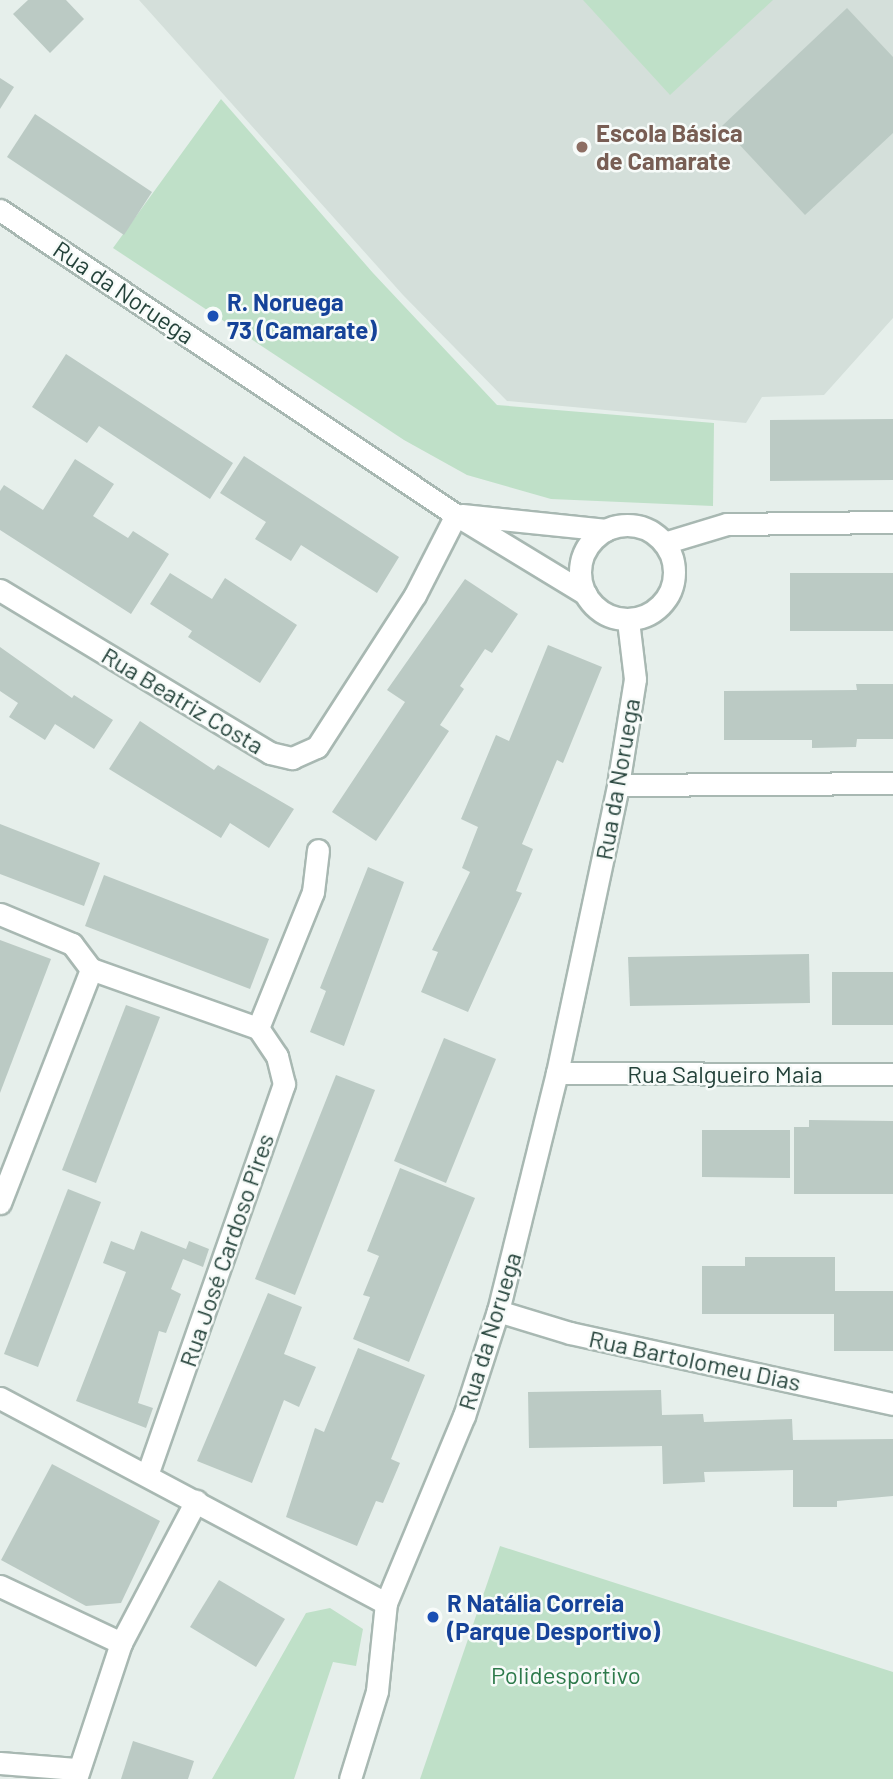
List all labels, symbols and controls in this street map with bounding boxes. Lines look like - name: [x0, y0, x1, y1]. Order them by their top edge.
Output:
- place label: Escola Básica de Camarate: [596, 119, 743, 175]
- marker: Escola Básica de Camarate: [574, 139, 590, 155]
- street label: Rua da Noruega: [48, 234, 200, 350]
- place label: R. Noruega 73 (Camarate): [227, 288, 377, 344]
- marker: R. Noruega 73 (Camarate): [205, 308, 221, 324]
- street label: Rua Beatriz Costa: [97, 640, 269, 760]
- street label: Rua da Noruega: [589, 696, 645, 862]
- street label: Rua Salgueiro Maia: [627, 1060, 823, 1088]
- street label: Rua José Cardoso Pires: [173, 1130, 279, 1370]
- street label: Rua da Noruega: [451, 1249, 527, 1413]
- street label: Rua Bartolomeu Dias: [586, 1323, 804, 1397]
- place label: R Natália Correia (Parque Desportivo): [447, 1589, 660, 1645]
- marker: R Natália Correia (Parque Desportivo): [425, 1609, 441, 1625]
- park label: Polidesportivo: [491, 1661, 641, 1689]

